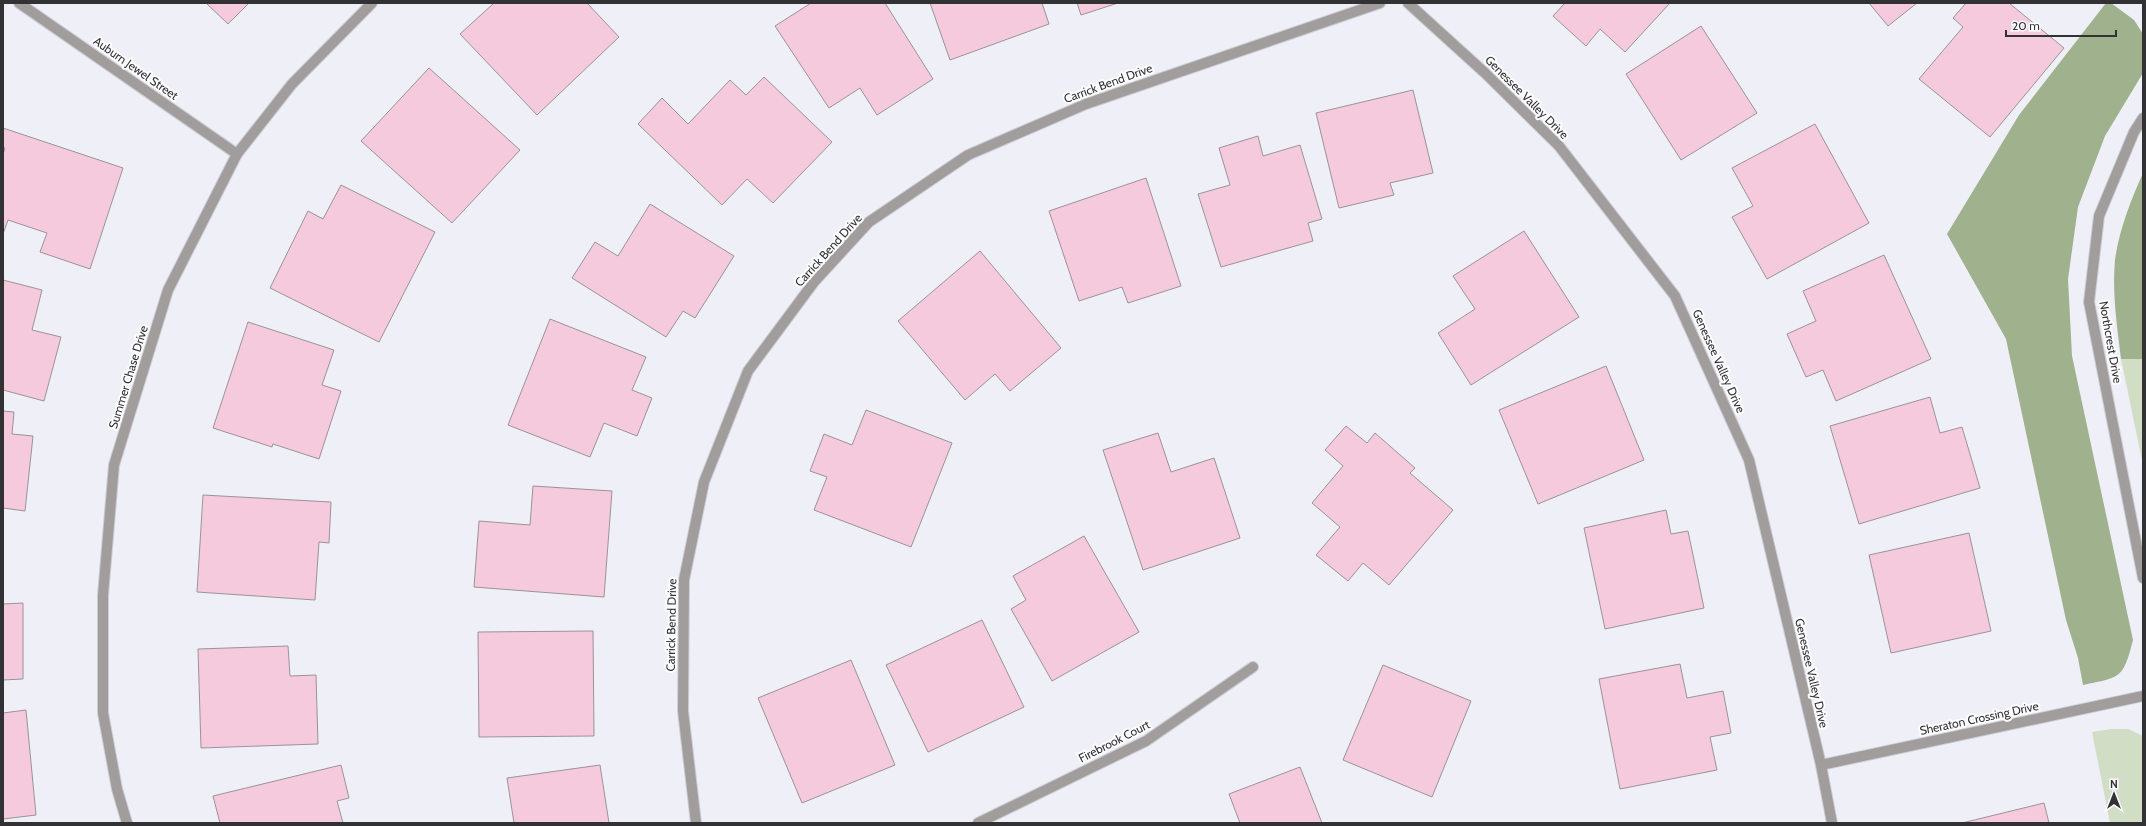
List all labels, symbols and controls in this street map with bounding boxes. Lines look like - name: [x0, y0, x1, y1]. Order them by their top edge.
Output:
- scale bar: [2006, 12, 2116, 38]
- text: 20 m: [2012, 18, 2040, 33]
- street label: Auburn Jewel Street: [91, 33, 181, 103]
- street label: Genessee Valley Drive: [1482, 52, 1572, 142]
- street label: Carrick Bend Drive: [1062, 60, 1154, 106]
- street label: Carrick Bend Drive: [791, 210, 865, 290]
- street label: Northcrest Drive: [2096, 300, 2126, 384]
- street label: Genessee Valley Drive: [1689, 307, 1749, 415]
- street label: Summer Chase Drive: [105, 324, 151, 430]
- street label: Carrick Bend Drive: [663, 578, 679, 672]
- street label: Genessee Valley Drive: [1792, 617, 1832, 729]
- street label: Sheraton Crossing Drive: [1918, 698, 2040, 738]
- street label: Firebrook Court: [1076, 717, 1152, 765]
- north arrow: [2094, 774, 2134, 814]
- text: N: [2110, 777, 2118, 791]

